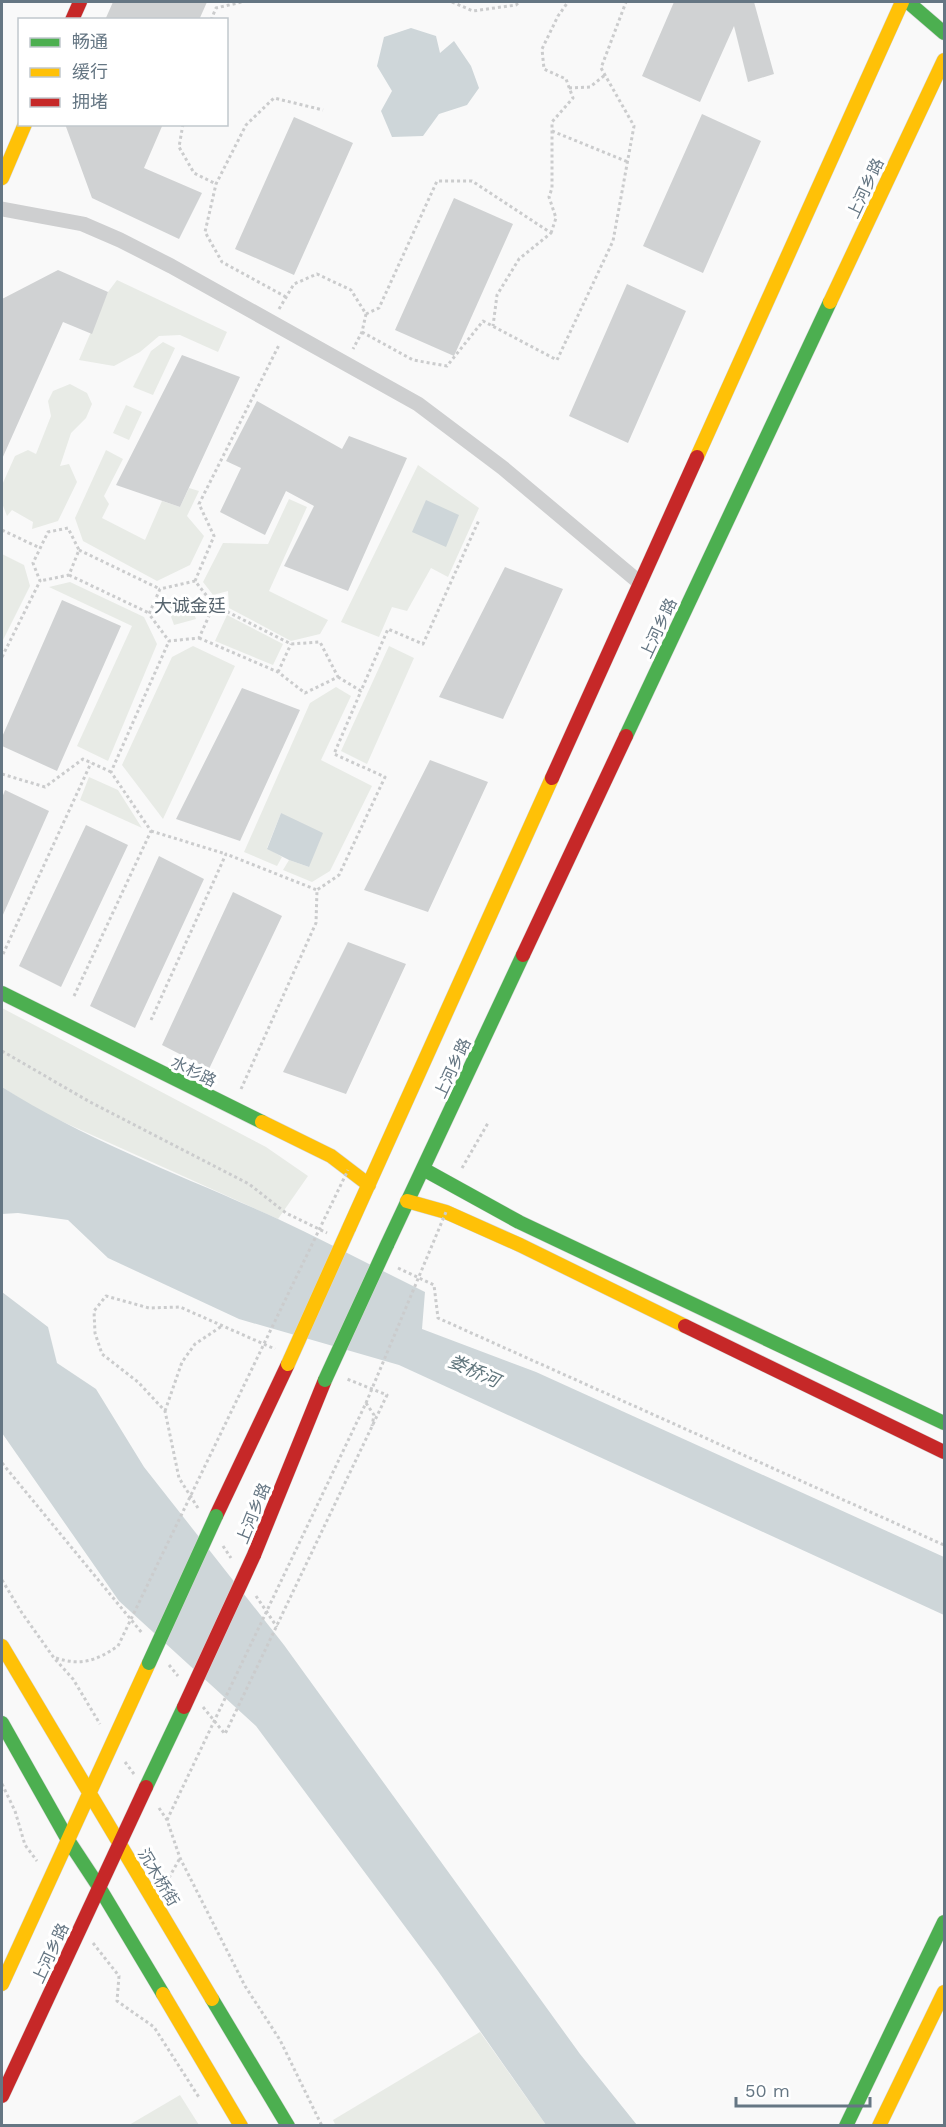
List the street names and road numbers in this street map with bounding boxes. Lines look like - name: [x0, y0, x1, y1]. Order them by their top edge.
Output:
- street label: 上河乡路: [843, 155, 888, 221]
- street label: 上河乡路: [636, 595, 681, 661]
- street label: 上河乡路: [430, 1035, 475, 1101]
- street label: 水杉路: [168, 1052, 220, 1091]
- street label: 上河乡路: [233, 1480, 274, 1546]
- street label: 沉木桥街: [134, 1845, 183, 1910]
- street label: 上河乡路: [28, 1920, 73, 1986]

